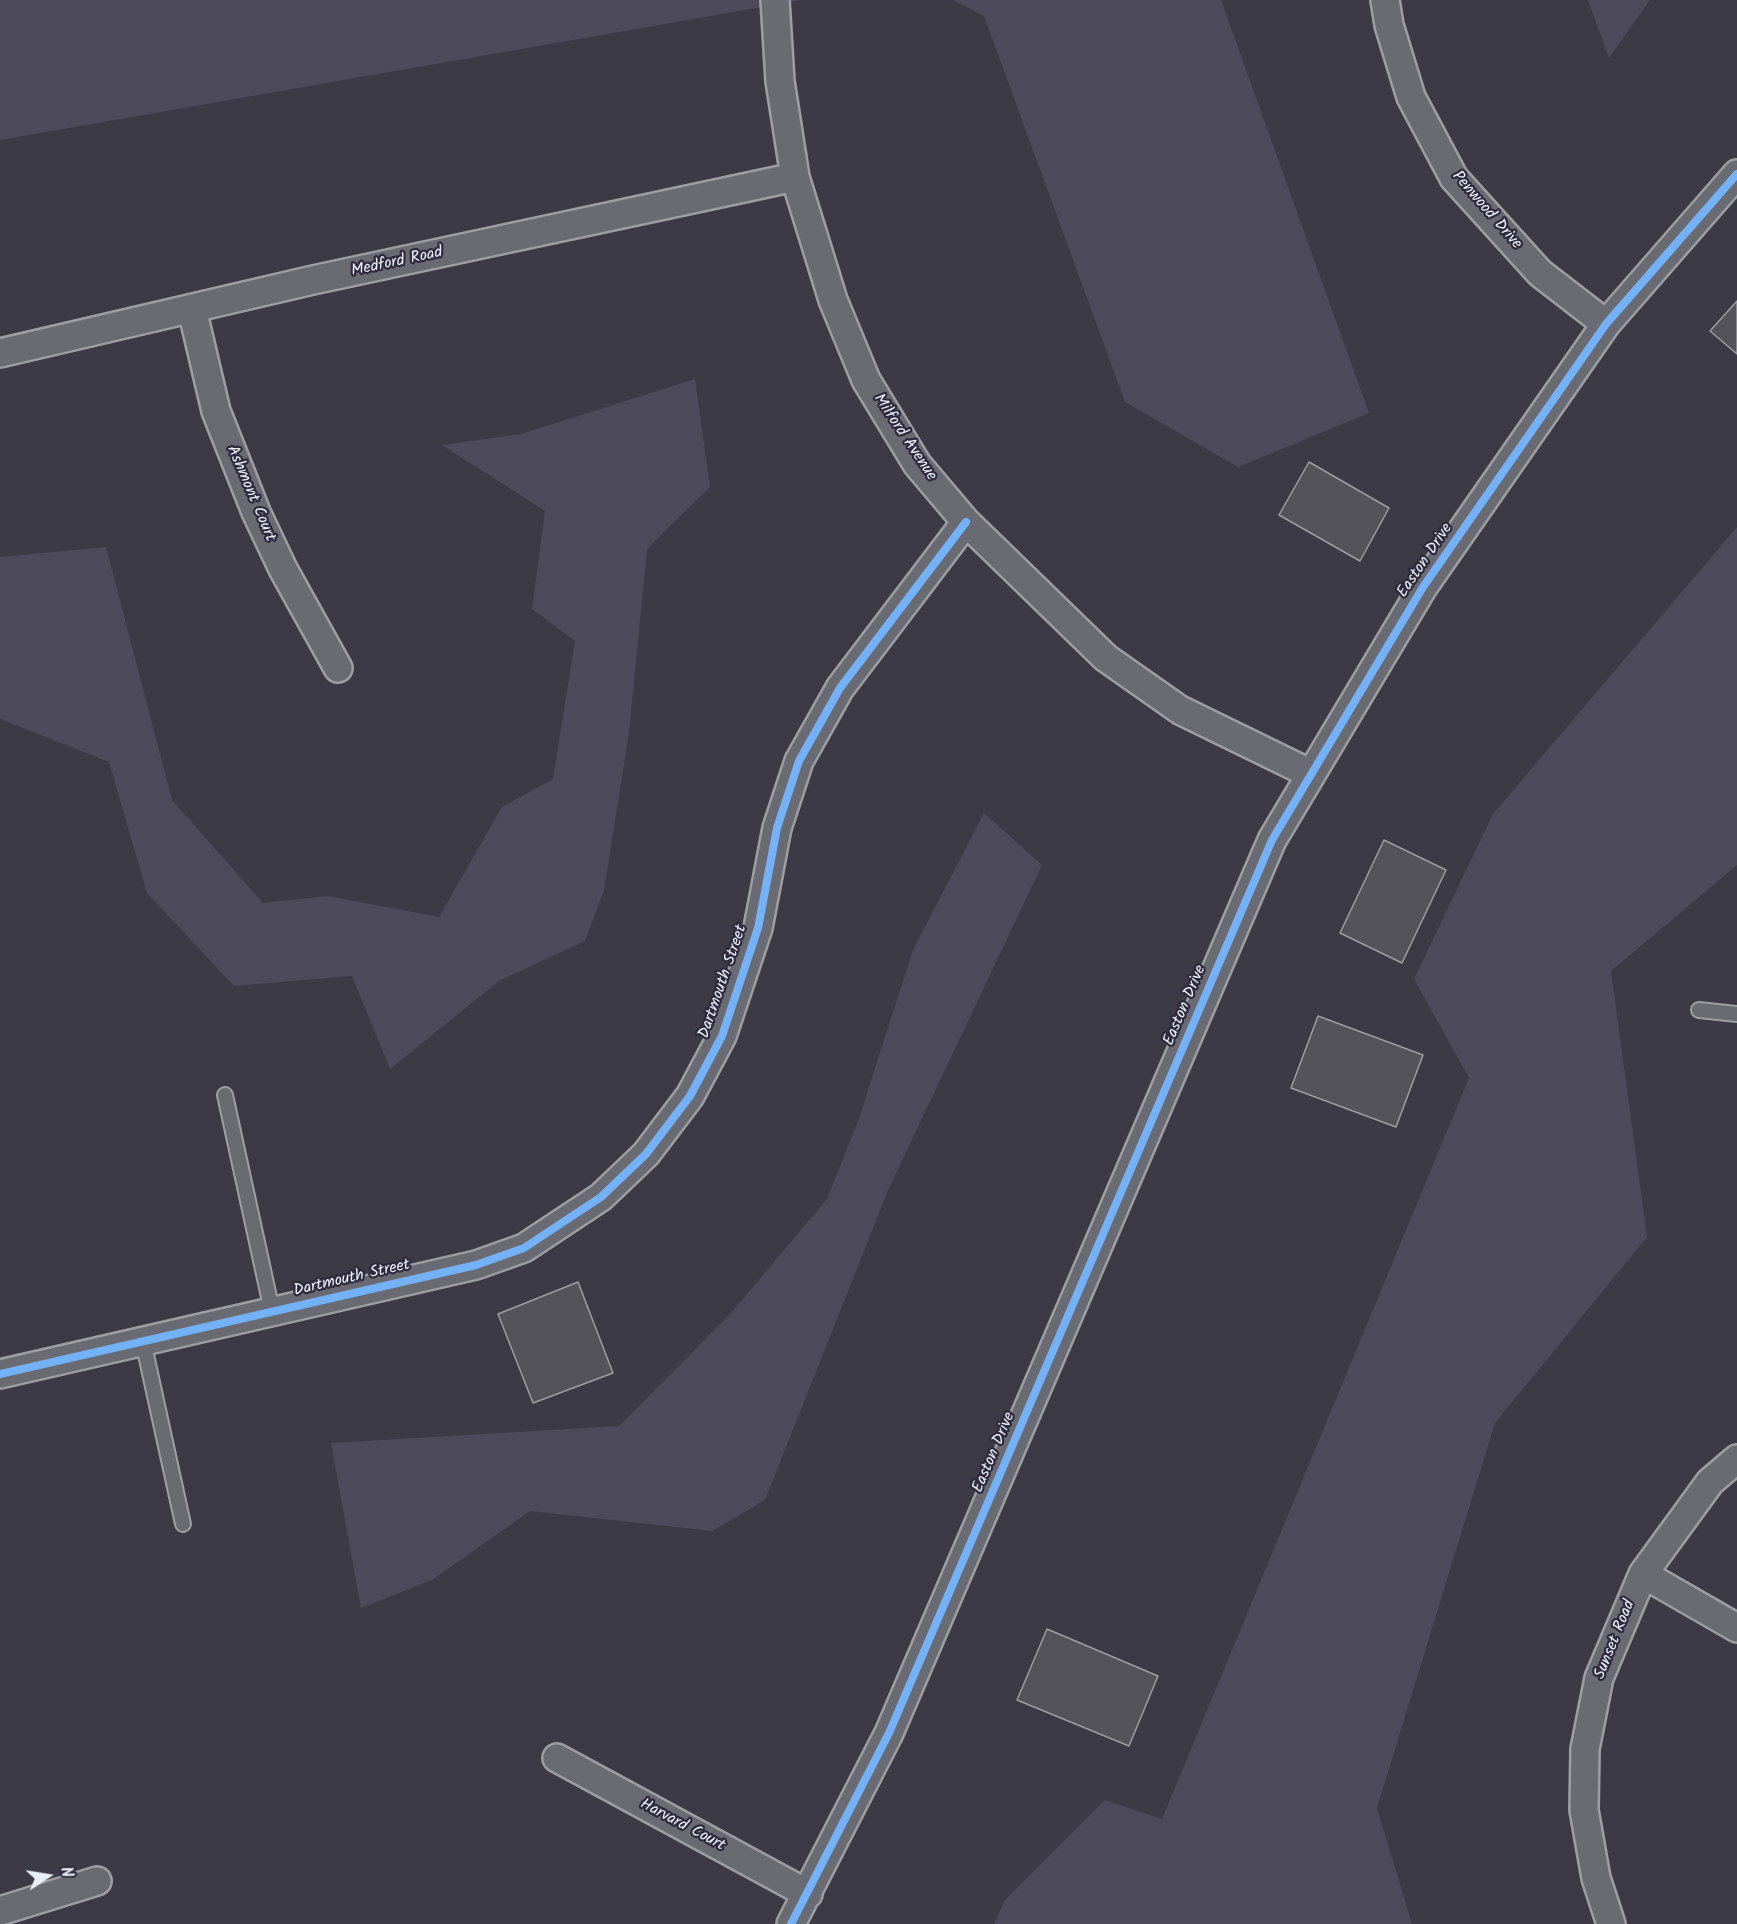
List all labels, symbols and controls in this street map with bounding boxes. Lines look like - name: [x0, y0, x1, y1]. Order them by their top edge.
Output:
- street label: Penwood Drive: [1447, 168, 1525, 254]
- street label: Medford Road: [350, 244, 444, 282]
- street label: Milford Avenue: [868, 391, 940, 485]
- street label: Ashmont Court: [221, 443, 279, 545]
- street label: Easton Drive: [1394, 520, 1458, 602]
- street label: Dartmouth Street: [696, 923, 752, 1041]
- street label: Easton Drive: [1160, 963, 1212, 1049]
- street label: Dartmouth Street: [292, 1256, 412, 1302]
- street label: Easton Drive: [969, 1410, 1021, 1496]
- street label: Sunset Road: [1591, 1598, 1641, 1682]
- street label: Harvard Court: [636, 1796, 728, 1856]
- north arrow: [18, 1846, 78, 1906]
- text: N: [53, 1865, 79, 1880]

